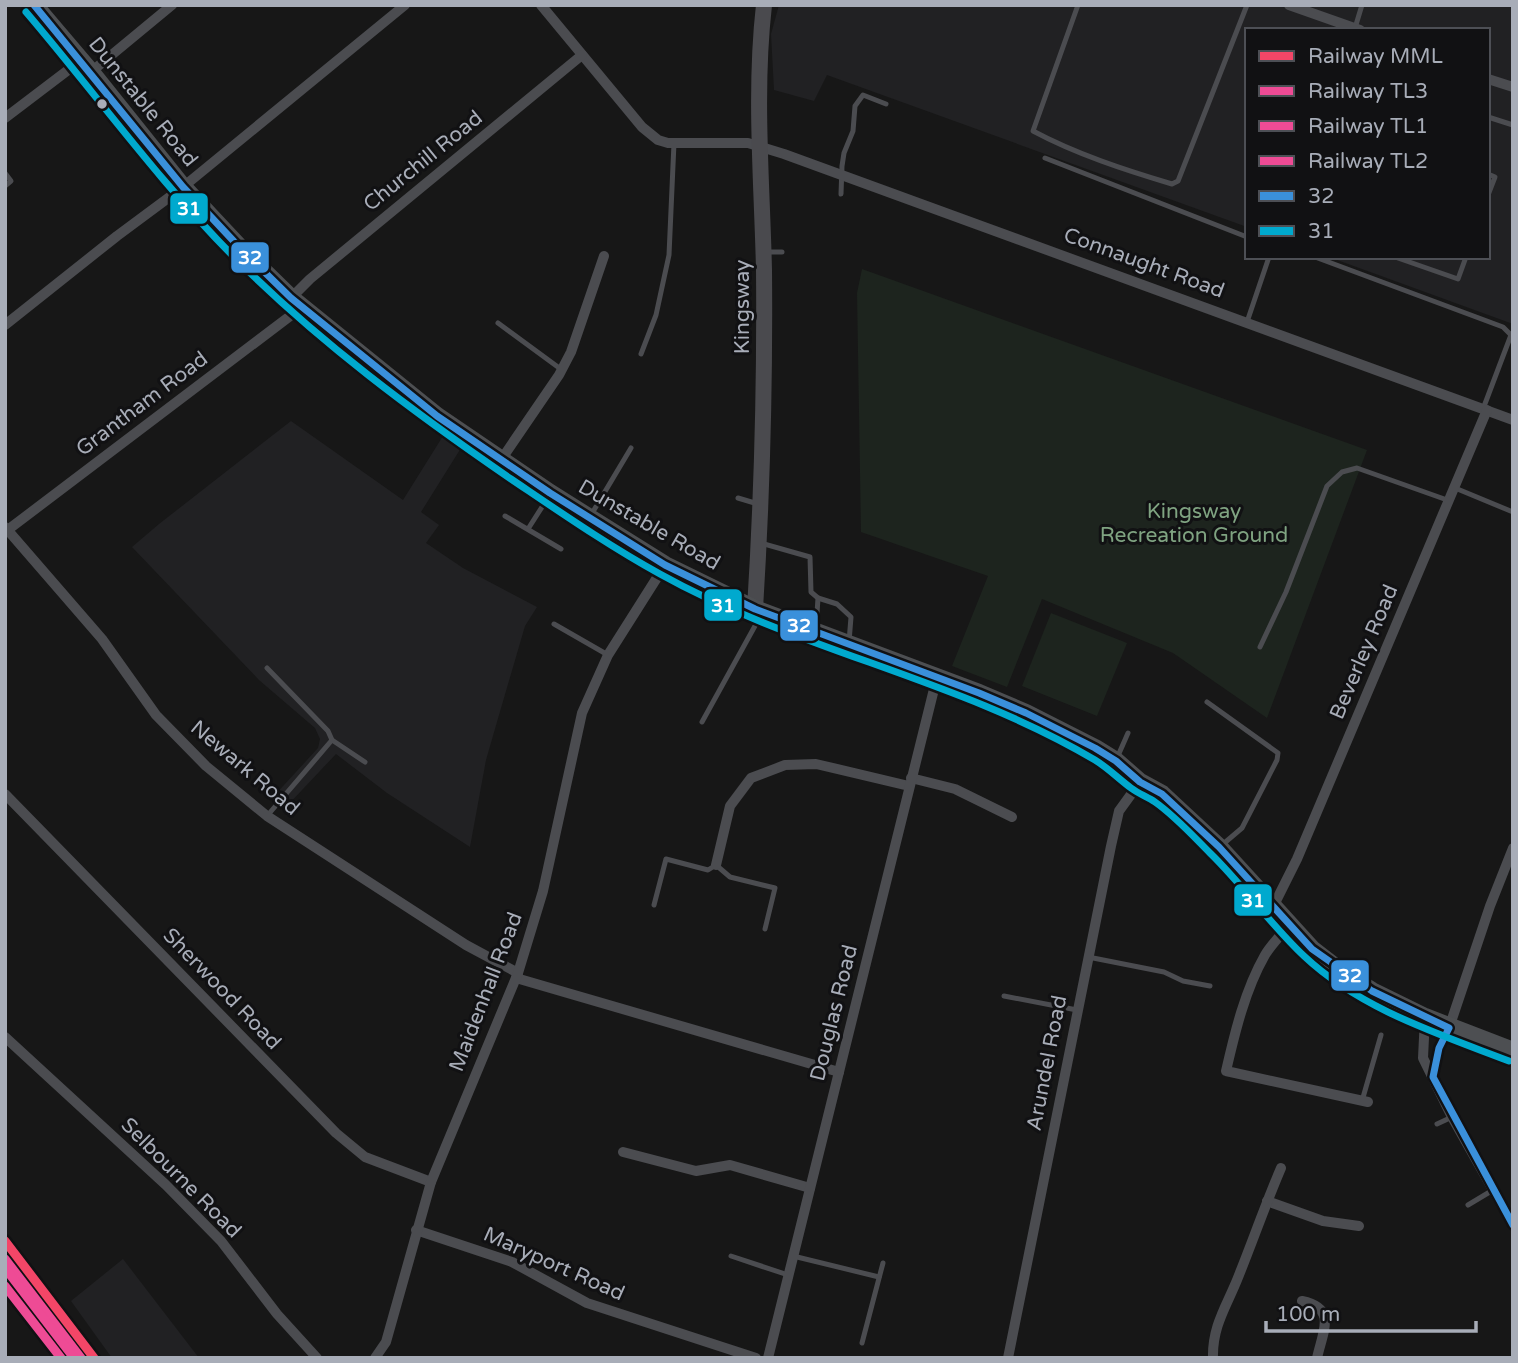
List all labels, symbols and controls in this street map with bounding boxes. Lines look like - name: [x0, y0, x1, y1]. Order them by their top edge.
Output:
- legend: [1245, 28, 1490, 259]
- street label: Dunstable Road: [83, 32, 203, 172]
- text: Railway MML: [1308, 44, 1443, 69]
- text: Railway TL3: [1308, 79, 1428, 104]
- unlabelled marker: [95, 97, 109, 111]
- street label: Churchill Road: [359, 105, 487, 217]
- text: Railway TL1: [1308, 114, 1428, 139]
- text: Railway TL2: [1308, 149, 1428, 174]
- text: 32: [1308, 184, 1334, 209]
- line badge: 31: [169, 192, 209, 225]
- text: 31: [177, 198, 201, 220]
- text: 31: [1308, 219, 1334, 244]
- street label: Connaught Road: [1060, 222, 1228, 304]
- line badge: 32: [230, 241, 270, 274]
- text: 32: [238, 247, 262, 269]
- street label: Kingsway: [730, 260, 755, 354]
- street label: Grantham Road: [71, 346, 213, 462]
- street label: Dunstable Road: [574, 474, 724, 576]
- park label: Kingsway Recreation Ground: [1100, 499, 1288, 548]
- street label: Beverley Road: [1324, 581, 1404, 723]
- line badge: 31: [703, 588, 743, 622]
- text: 31: [711, 595, 735, 617]
- line badge: 32: [779, 609, 819, 642]
- text: 32: [787, 615, 811, 637]
- street label: Newark Road: [185, 715, 305, 821]
- line badge: 31: [1233, 883, 1273, 917]
- text: 31: [1241, 890, 1265, 912]
- street label: Maidenhall Road: [444, 909, 528, 1075]
- street label: Sherwood Road: [158, 923, 286, 1055]
- street label: Douglas Road: [805, 942, 863, 1084]
- line badge: 32: [1330, 959, 1370, 992]
- text: 32: [1338, 965, 1362, 987]
- street label: Arundel Road: [1022, 993, 1072, 1133]
- street label: Selbourne Road: [116, 1113, 246, 1243]
- street label: Maryport Road: [480, 1222, 628, 1306]
- scale bar: [1266, 1290, 1476, 1334]
- text: 100 m: [1276, 1302, 1340, 1327]

